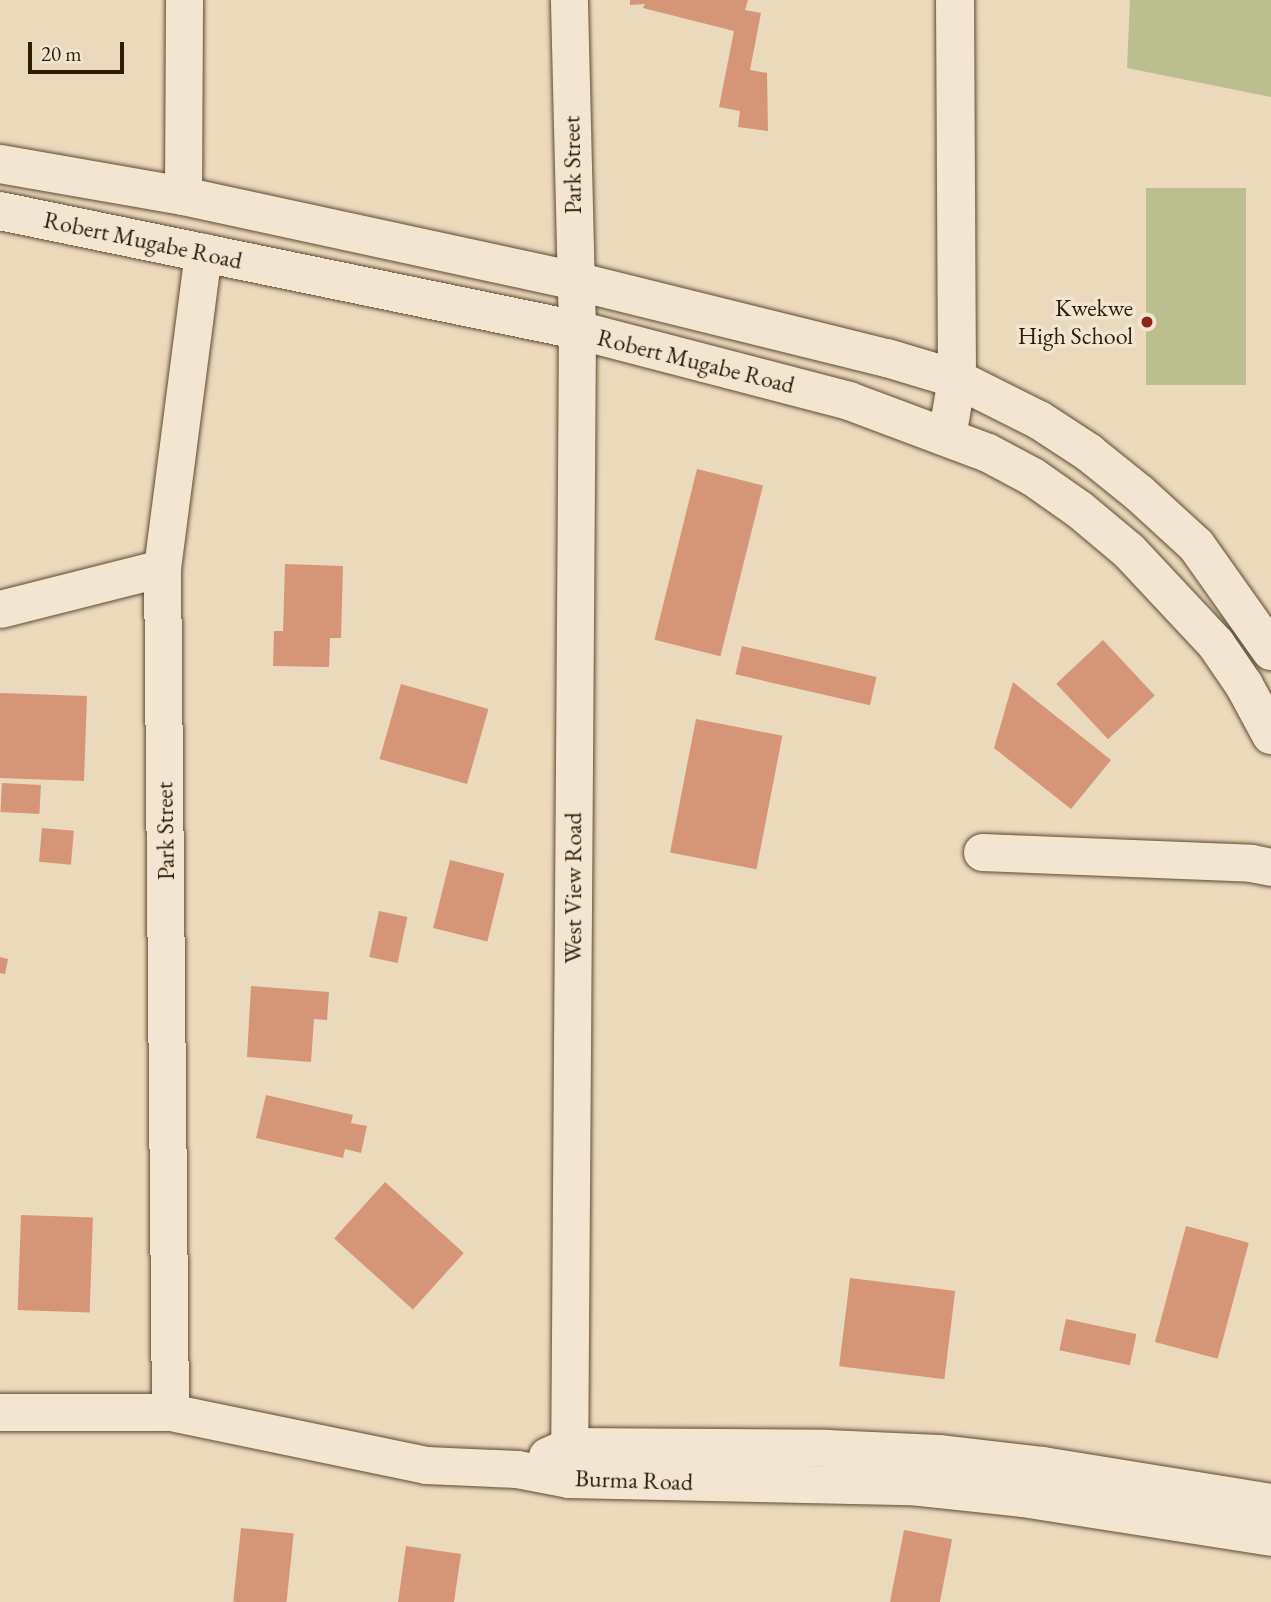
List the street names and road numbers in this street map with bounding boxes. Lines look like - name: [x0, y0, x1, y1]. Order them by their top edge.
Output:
- street label: Park Street: [557, 116, 587, 214]
- street label: Robert Mugabe Road: [41, 205, 245, 275]
- street label: Robert Mugabe Road: [594, 323, 798, 399]
- street label: Park Street: [150, 782, 180, 880]
- street label: West View Road: [559, 812, 587, 964]
- street label: Burma Road: [575, 1464, 693, 1496]

